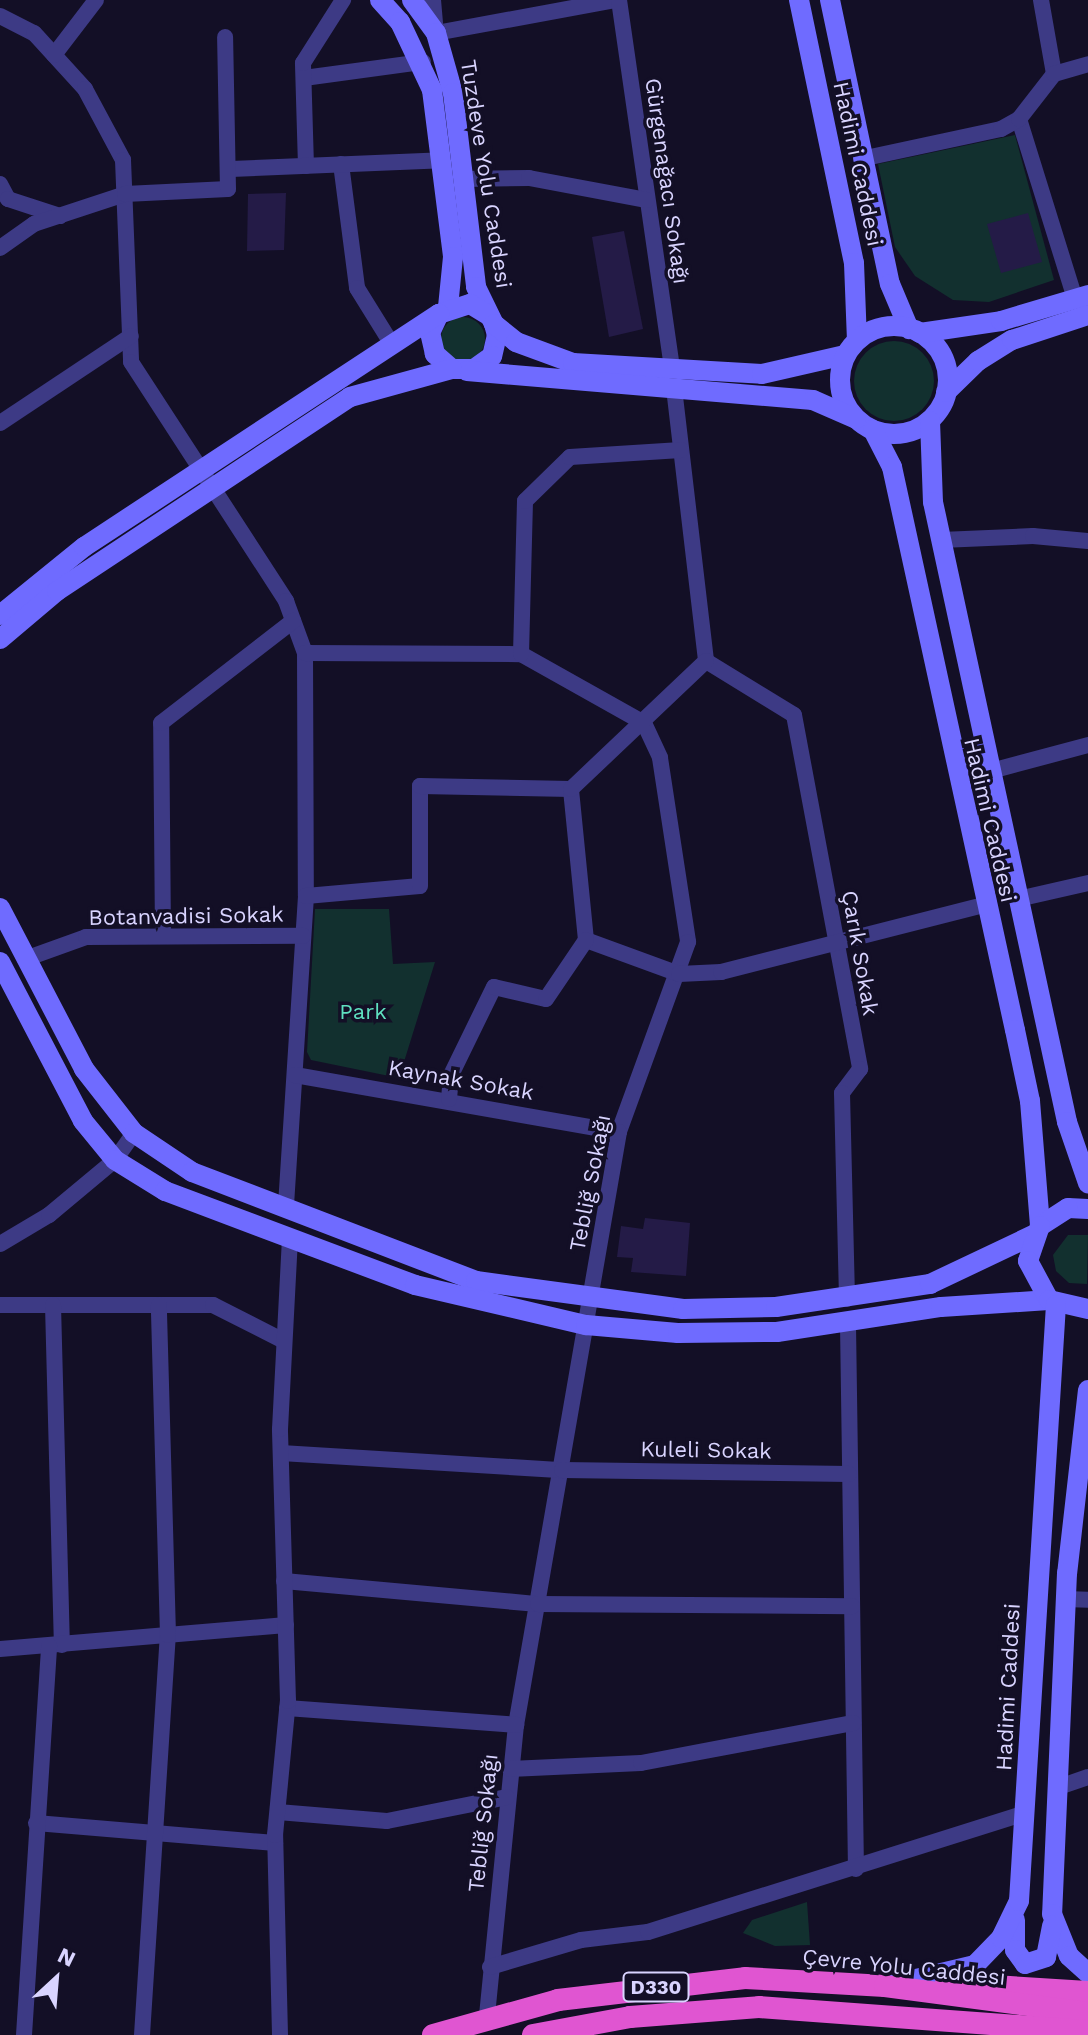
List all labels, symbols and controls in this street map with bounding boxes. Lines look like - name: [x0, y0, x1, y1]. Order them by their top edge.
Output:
- street label: Tuzdeve Yolu Caddesi: [455, 57, 517, 291]
- street label: Gürgenağacı Sokağı: [639, 76, 695, 286]
- street label: Hadimi Caddesi: [828, 79, 888, 249]
- street label: Hadimi Caddesi: [958, 735, 1022, 905]
- street label: Çarık Sokak: [836, 888, 884, 1018]
- street label: Botanvadisi Sokak: [88, 901, 284, 931]
- park label: Park: [339, 999, 387, 1025]
- street label: Kaynak Sokak: [386, 1054, 536, 1106]
- street label: Tebliğ Sokağı: [564, 1112, 616, 1254]
- street label: Kuleli Sokak: [640, 1436, 772, 1464]
- street label: Hadimi Caddesi: [990, 1603, 1026, 1771]
- street label: Tebliğ Sokağı: [463, 1753, 503, 1893]
- north arrow: [16, 1939, 96, 2019]
- text: N: [54, 1942, 80, 1972]
- street label: Çevre Yolu Caddesi: [801, 1943, 1007, 1991]
- road number: D330: [622, 1971, 690, 2003]

